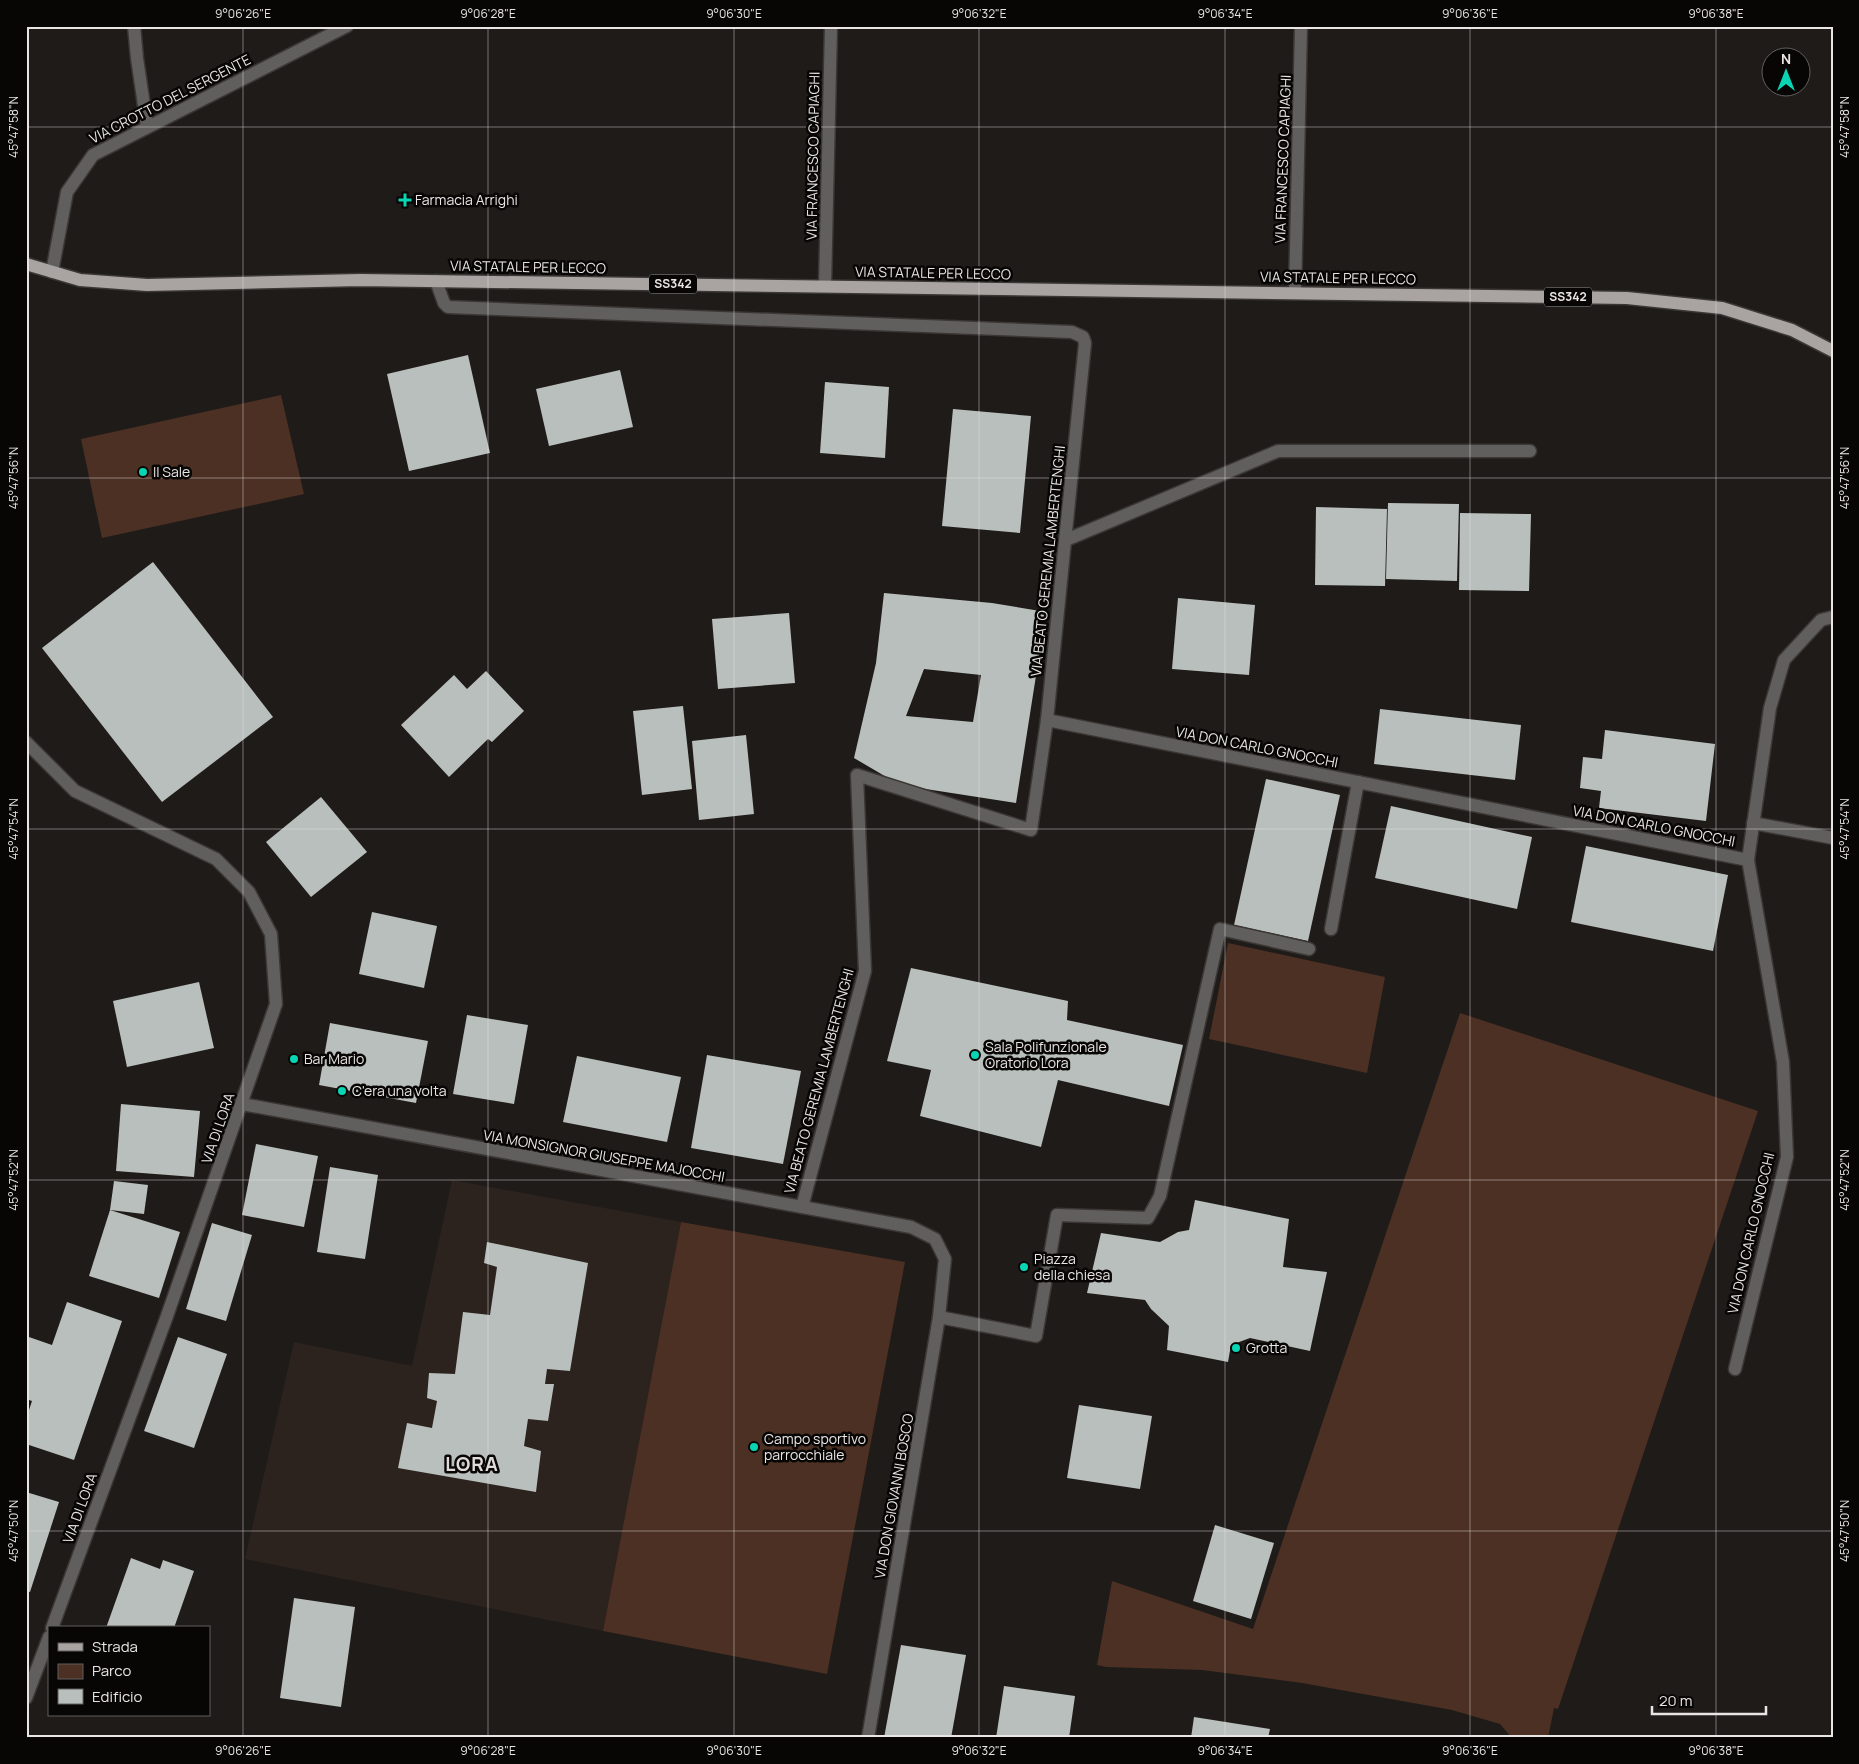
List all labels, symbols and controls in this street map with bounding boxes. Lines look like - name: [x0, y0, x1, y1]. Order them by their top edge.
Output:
- text: 9°06'26"E: [215, 5, 271, 22]
- text: 9°06'28"E: [460, 5, 516, 22]
- text: 9°06'30"E: [706, 5, 762, 22]
- text: 9°06'32"E: [951, 5, 1007, 22]
- text: 9°06'34"E: [1197, 5, 1253, 22]
- text: 9°06'36"E: [1442, 5, 1498, 22]
- text: 9°06'38"E: [1688, 5, 1744, 22]
- north arrow: [1762, 48, 1812, 98]
- text: N: [1781, 49, 1791, 68]
- street label: VIA CROTTO DEL SERGENTE: [86, 50, 254, 148]
- street label: VIA FRANCESCO CAPIAGHI: [802, 72, 823, 240]
- street label: VIA FRANCESCO CAPIAGHI: [1270, 74, 1295, 244]
- text: 45°47'58"N: [5, 96, 22, 158]
- text: 45°47'58"N: [1836, 96, 1853, 158]
- place label: Farmacia Arrighi: [415, 190, 518, 209]
- marker: Farmacia Arrighi: [399, 194, 411, 206]
- street label: VIA STATALE PER LECCO: [450, 256, 606, 277]
- street label: VIA STATALE PER LECCO: [855, 262, 1011, 283]
- street label: VIA STATALE PER LECCO: [1260, 267, 1416, 288]
- road number: SS342: [649, 274, 697, 294]
- road number: SS342: [1544, 288, 1592, 306]
- street label: VIA BEATO GEREMIA LAMBERTENGHI: [1026, 444, 1069, 678]
- text: 45°47'56"N: [5, 447, 22, 509]
- text: 45°47'56"N: [1836, 447, 1853, 509]
- place label: Il Sale: [153, 462, 190, 481]
- marker: Il Sale: [137, 466, 149, 478]
- street label: VIA DON CARLO GNOCCHI: [1174, 721, 1340, 772]
- text: 45°47'54"N: [5, 798, 22, 860]
- text: 45°47'54"N: [1836, 798, 1853, 860]
- street label: VIA DON CARLO GNOCCHI: [1571, 800, 1737, 851]
- street label: VIA BEATO GEREMIA LAMBERTENGHI: [779, 966, 858, 1196]
- place label: Sala Polifunzionale Oratorio Lora: [985, 1037, 1107, 1072]
- place label: Bar Mario: [304, 1049, 364, 1068]
- marker: Sala Polifunzionale Oratorio Lora: [969, 1049, 981, 1061]
- marker: Bar Mario: [288, 1053, 300, 1065]
- place label: C'era una volta: [352, 1081, 447, 1100]
- marker: C'era una volta: [336, 1085, 348, 1097]
- street label: VIA DI LORA: [197, 1090, 239, 1166]
- street label: VIA MONSIGNOR GIUSEPPE MAJOCCHI: [482, 1125, 726, 1186]
- text: 45°47'52"N: [5, 1149, 22, 1211]
- text: 45°47'52"N: [1836, 1149, 1853, 1211]
- street label: VIA DON CARLO GNOCCHI: [1723, 1150, 1778, 1315]
- place label: Piazza della chiesa: [1034, 1249, 1110, 1284]
- marker: Piazza della chiesa: [1018, 1261, 1030, 1273]
- place label: Grotta: [1246, 1338, 1287, 1357]
- marker: Grotta: [1230, 1342, 1242, 1354]
- street label: VIA DON GIOVANNI BOSCO: [870, 1412, 917, 1580]
- place label: Campo sportivo parrocchiale: [764, 1429, 866, 1464]
- marker: Campo sportivo parrocchiale: [748, 1441, 760, 1453]
- district label: LORA: [445, 1451, 499, 1477]
- street label: VIA DI LORA: [58, 1470, 101, 1546]
- text: 45°47'50"N: [5, 1500, 22, 1562]
- text: 45°47'50"N: [1836, 1500, 1853, 1562]
- legend: [48, 1626, 210, 1716]
- text: Strada: [92, 1636, 138, 1657]
- text: Parco: [92, 1660, 131, 1681]
- scale bar: [1652, 1684, 1765, 1716]
- text: Edificio: [92, 1686, 143, 1707]
- text: 20 m: [1659, 1690, 1692, 1711]
- text: 9°06'26"E: [215, 1742, 271, 1759]
- text: 9°06'28"E: [460, 1742, 516, 1759]
- text: 9°06'30"E: [706, 1742, 762, 1759]
- text: 9°06'32"E: [951, 1742, 1007, 1759]
- text: 9°06'34"E: [1197, 1742, 1253, 1759]
- text: 9°06'36"E: [1442, 1742, 1498, 1759]
- text: 9°06'38"E: [1688, 1742, 1744, 1759]

